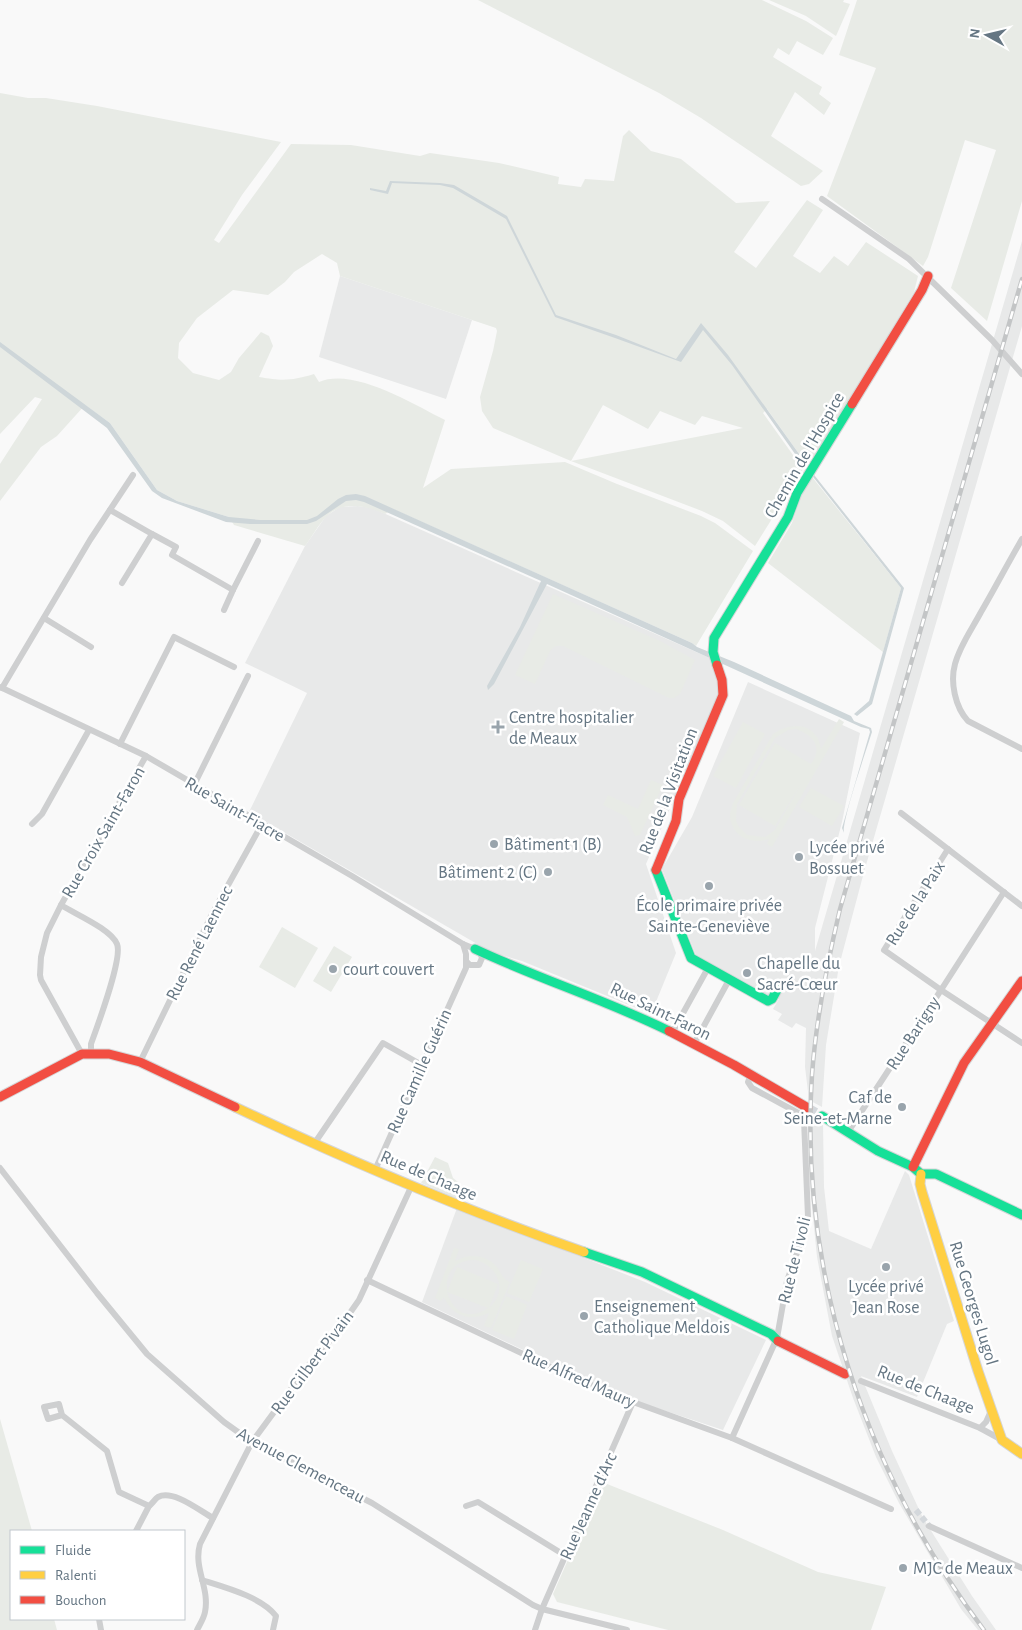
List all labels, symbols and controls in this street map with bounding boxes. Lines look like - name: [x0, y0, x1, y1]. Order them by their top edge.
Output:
- north arrow: [962, 10, 1012, 60]
- text: N: [968, 28, 983, 39]
- street label: Chemin de l'Hospice: [762, 389, 848, 522]
- place label: Centre hospitalier de Meaux: [509, 709, 634, 748]
- marker: Centre hospitalier de Meaux: [491, 720, 505, 734]
- street label: Rue de la Visitation: [637, 726, 701, 857]
- street label: Rue Croix Saint-Faron: [59, 764, 149, 901]
- street label: Rue Saint-Fiacre: [182, 774, 287, 846]
- place label: Bâtiment 1 (B): [504, 836, 602, 854]
- marker: Bâtiment 1 (B): [488, 838, 500, 850]
- place label: Lycée privé Bossuet: [809, 839, 885, 878]
- marker: Lycée privé Bossuet: [793, 851, 805, 863]
- street label: Rue de la Paix: [883, 858, 949, 949]
- place label: Bâtiment 2 (C): [438, 864, 538, 882]
- marker: Bâtiment 2 (C): [542, 866, 554, 878]
- marker: École primaire privée Sainte-Geneviève: [703, 880, 715, 892]
- street label: Rue René Laennec: [163, 883, 237, 1004]
- place label: École primaire privée Sainte-Geneviève: [636, 894, 782, 936]
- place label: Chapelle du Sacré-Cœur: [757, 955, 840, 994]
- place label: court couvert: [343, 961, 434, 979]
- marker: court couvert: [327, 963, 339, 975]
- marker: Chapelle du Sacré-Cœur: [741, 967, 753, 979]
- street label: Rue Saint-Faron: [607, 980, 714, 1044]
- street label: Rue Barigny: [884, 993, 944, 1073]
- street label: Rue Camille Guérin: [384, 1007, 455, 1136]
- place label: Caf de Seine-et-Marne: [784, 1089, 892, 1128]
- marker: Caf de Seine-et-Marne: [896, 1101, 908, 1113]
- street label: Rue de Chaage: [378, 1147, 480, 1204]
- street label: Rue de Tivoli: [775, 1215, 814, 1306]
- street label: Rue Georges Lugol: [946, 1239, 1000, 1367]
- marker: Lycée privé Jean Rose: [880, 1261, 892, 1273]
- place label: Lycée privé Jean Rose: [848, 1278, 924, 1317]
- place label: Enseignement Catholique Meldois: [594, 1298, 730, 1337]
- street label: Rue Gilbert Pivain: [268, 1307, 358, 1418]
- marker: Enseignement Catholique Meldois: [578, 1310, 590, 1322]
- street label: Rue Alfred Maury: [519, 1346, 638, 1412]
- street label: Rue de Chaage: [874, 1362, 977, 1418]
- street label: Avenue Clemenceau: [233, 1425, 368, 1507]
- street label: Rue Jeanne d'Arc: [557, 1450, 621, 1563]
- legend: [10, 1530, 185, 1620]
- text: Fluide: [55, 1543, 91, 1558]
- place label: MJC de Meaux: [913, 1560, 1013, 1578]
- marker: MJC de Meaux: [897, 1562, 909, 1574]
- text: Ralenti: [55, 1568, 97, 1583]
- text: Bouchon: [55, 1593, 106, 1608]

